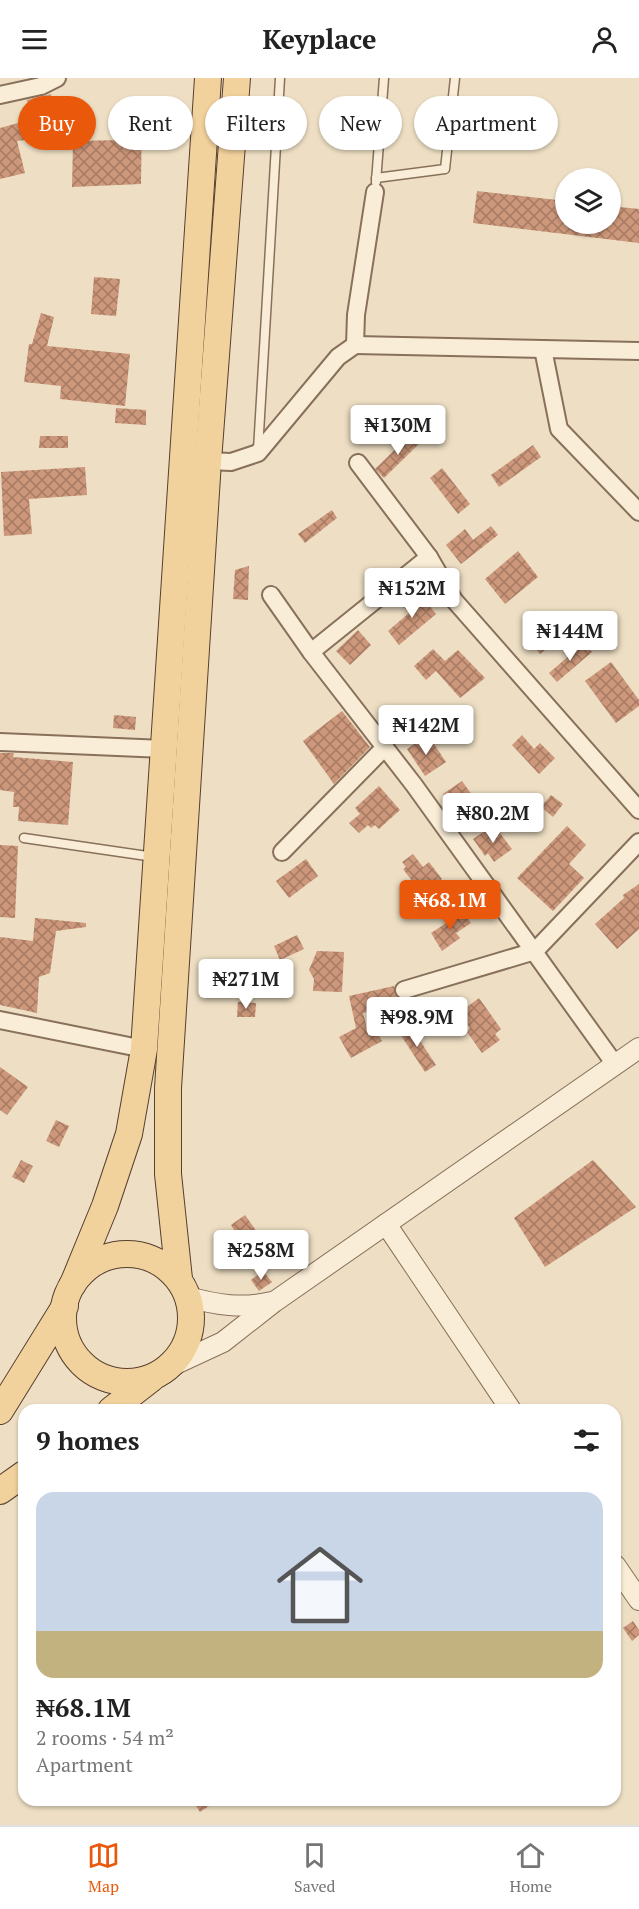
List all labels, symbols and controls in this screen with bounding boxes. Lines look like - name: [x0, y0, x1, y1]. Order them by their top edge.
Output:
- text: Keyplace: [263, 21, 376, 57]
- icon: menu: [18, 23, 51, 56]
- icon: person: [588, 23, 621, 56]
- chip: Buy: [18, 96, 96, 150]
- chip: Rent: [108, 96, 193, 150]
- chip: Filters: [205, 96, 307, 150]
- chip: New: [319, 96, 402, 150]
- chip: Apartment: [414, 96, 558, 150]
- map controls: [555, 168, 621, 234]
- button: layers: [555, 168, 621, 234]
- pin: ₦130M: [356, 405, 440, 456]
- text: ₦130M: [365, 411, 431, 438]
- pin: ₦152M: [370, 568, 454, 619]
- text: ₦152M: [379, 574, 445, 601]
- pin: ₦144M: [528, 611, 612, 662]
- text: ₦144M: [537, 617, 603, 644]
- pin: ₦142M: [384, 705, 468, 756]
- text: ₦142M: [393, 711, 459, 738]
- pin: ₦80.2M: [444, 793, 542, 844]
- text: ₦80.2M: [457, 799, 529, 826]
- pin: ₦68.1M: [401, 880, 499, 931]
- text: ₦68.1M: [414, 886, 486, 913]
- pin: ₦271M: [204, 959, 288, 1010]
- text: ₦271M: [213, 965, 279, 992]
- pin: ₦98.9M: [368, 997, 466, 1048]
- text: ₦98.9M: [381, 1003, 453, 1030]
- pin: ₦258M: [219, 1230, 303, 1281]
- text: ₦258M: [228, 1236, 294, 1263]
- text: 9 homes: [36, 1423, 140, 1457]
- icon: filters: [570, 1424, 603, 1457]
- icon: home: [266, 1531, 374, 1639]
- text: ₦68.1M: [36, 1690, 131, 1724]
- text: 2 rooms · 54 m²: [36, 1724, 174, 1751]
- text: Apartment: [36, 1751, 133, 1778]
- tab: Map: [87, 1839, 120, 1897]
- tab: Saved: [294, 1839, 336, 1897]
- tab: Home: [510, 1839, 552, 1897]

